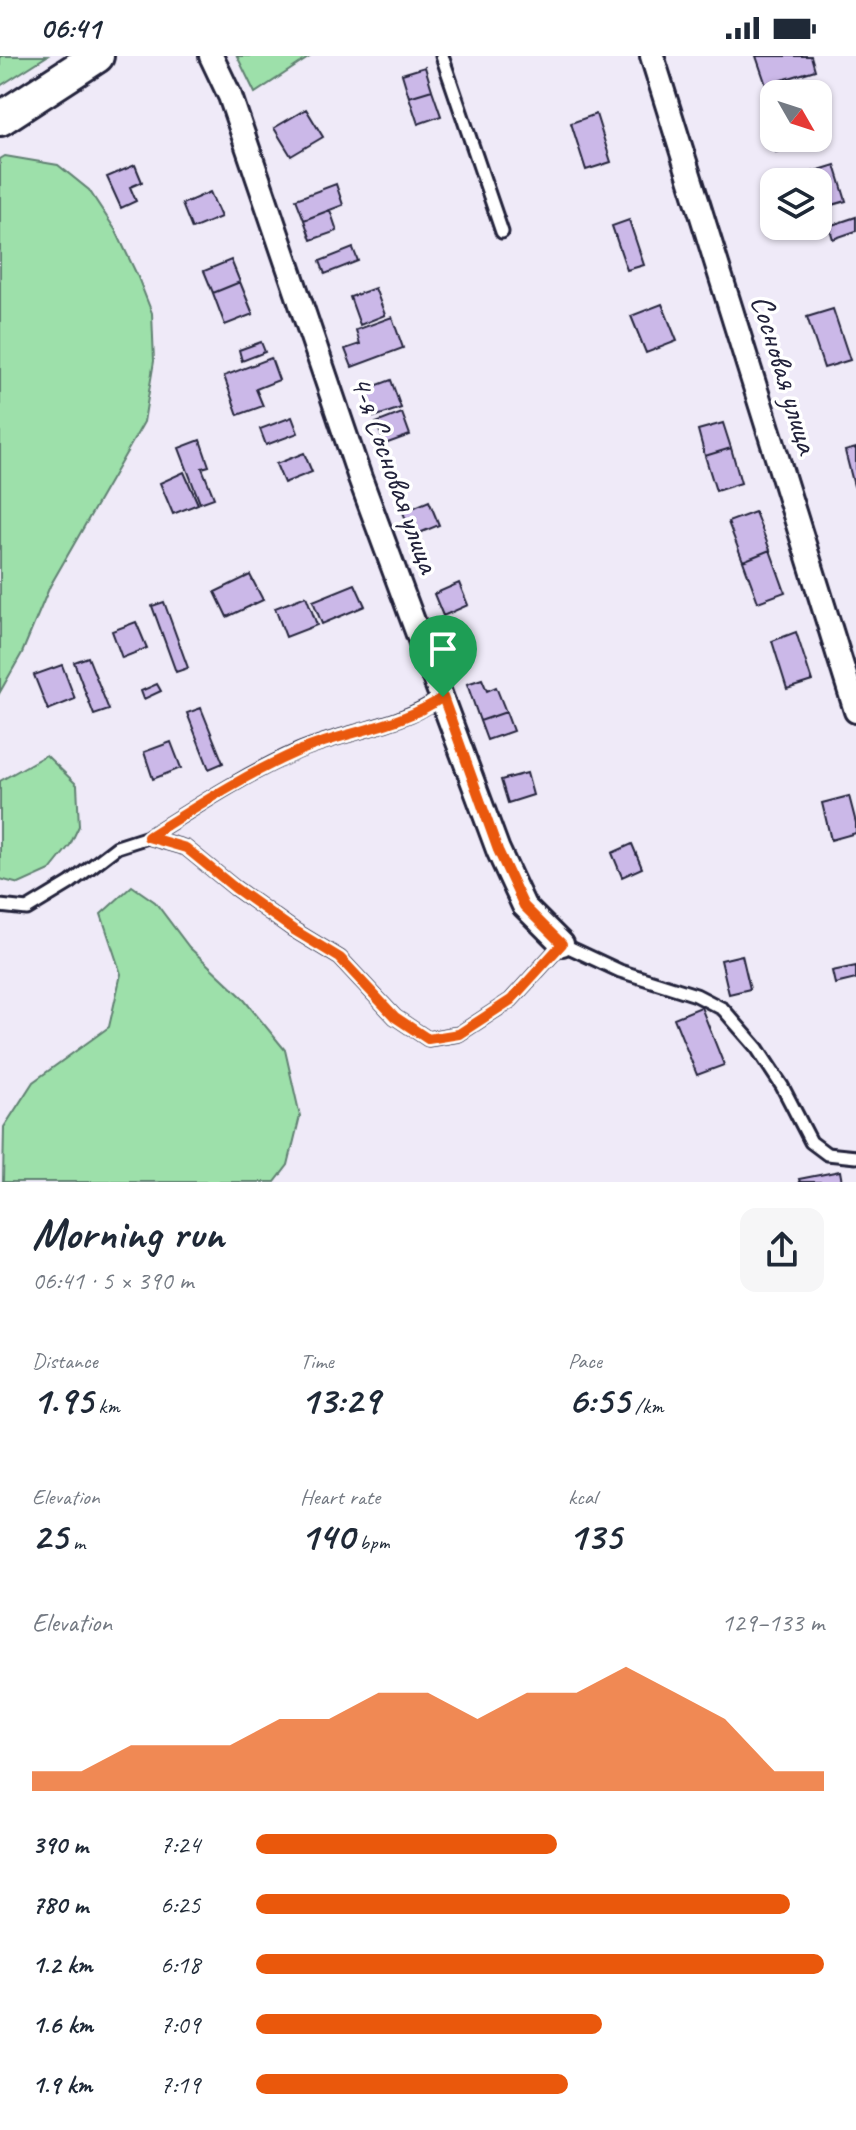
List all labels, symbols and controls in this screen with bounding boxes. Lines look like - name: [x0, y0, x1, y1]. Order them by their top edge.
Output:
- text: 06:41: [40, 9, 101, 47]
- north arrow: [760, 80, 832, 152]
- map controls: [760, 80, 832, 240]
- button: layers: [760, 168, 832, 240]
- street label: Сосновая улица: [741, 290, 829, 460]
- street label: 4-я Сосновая улица: [340, 370, 450, 580]
- pin: [409, 615, 477, 697]
- icon: arrive: [421, 627, 465, 671]
- text: Morning run: [32, 1206, 224, 1261]
- button: share: [740, 1208, 824, 1292]
- text: 06:41 · 5 × 390 m: [32, 1264, 193, 1297]
- text: Distance: [32, 1347, 98, 1375]
- text: Time: [300, 1347, 334, 1375]
- text: Pace: [568, 1347, 602, 1375]
- text: 1.95: [32, 1375, 93, 1425]
- text: 13:29: [300, 1375, 379, 1425]
- text: 6:55: [568, 1375, 629, 1425]
- text: km: [93, 1392, 120, 1420]
- text: /km: [629, 1392, 664, 1420]
- text: Elevation: [32, 1483, 100, 1511]
- text: Heart rate: [300, 1483, 380, 1511]
- text: kcal: [568, 1483, 597, 1511]
- text: 25: [32, 1511, 67, 1561]
- text: 140: [300, 1511, 354, 1561]
- text: 135: [568, 1511, 621, 1561]
- text: m: [67, 1528, 85, 1556]
- text: bpm: [354, 1528, 390, 1556]
- text: Elevation: [32, 1606, 112, 1639]
- text: 129–133 m: [721, 1606, 824, 1639]
- text: 390 m: [32, 1828, 88, 1861]
- text: 7:24: [160, 1828, 200, 1861]
- text: 780 m: [32, 1888, 88, 1921]
- text: 6:25: [160, 1888, 200, 1921]
- text: 1.2 km: [32, 1948, 92, 1981]
- text: 6:18: [160, 1948, 200, 1981]
- text: 1.6 km: [32, 2008, 93, 2041]
- text: 7:09: [160, 2008, 200, 2041]
- text: 1.9 km: [32, 2068, 92, 2101]
- text: 7:19: [160, 2068, 200, 2101]

